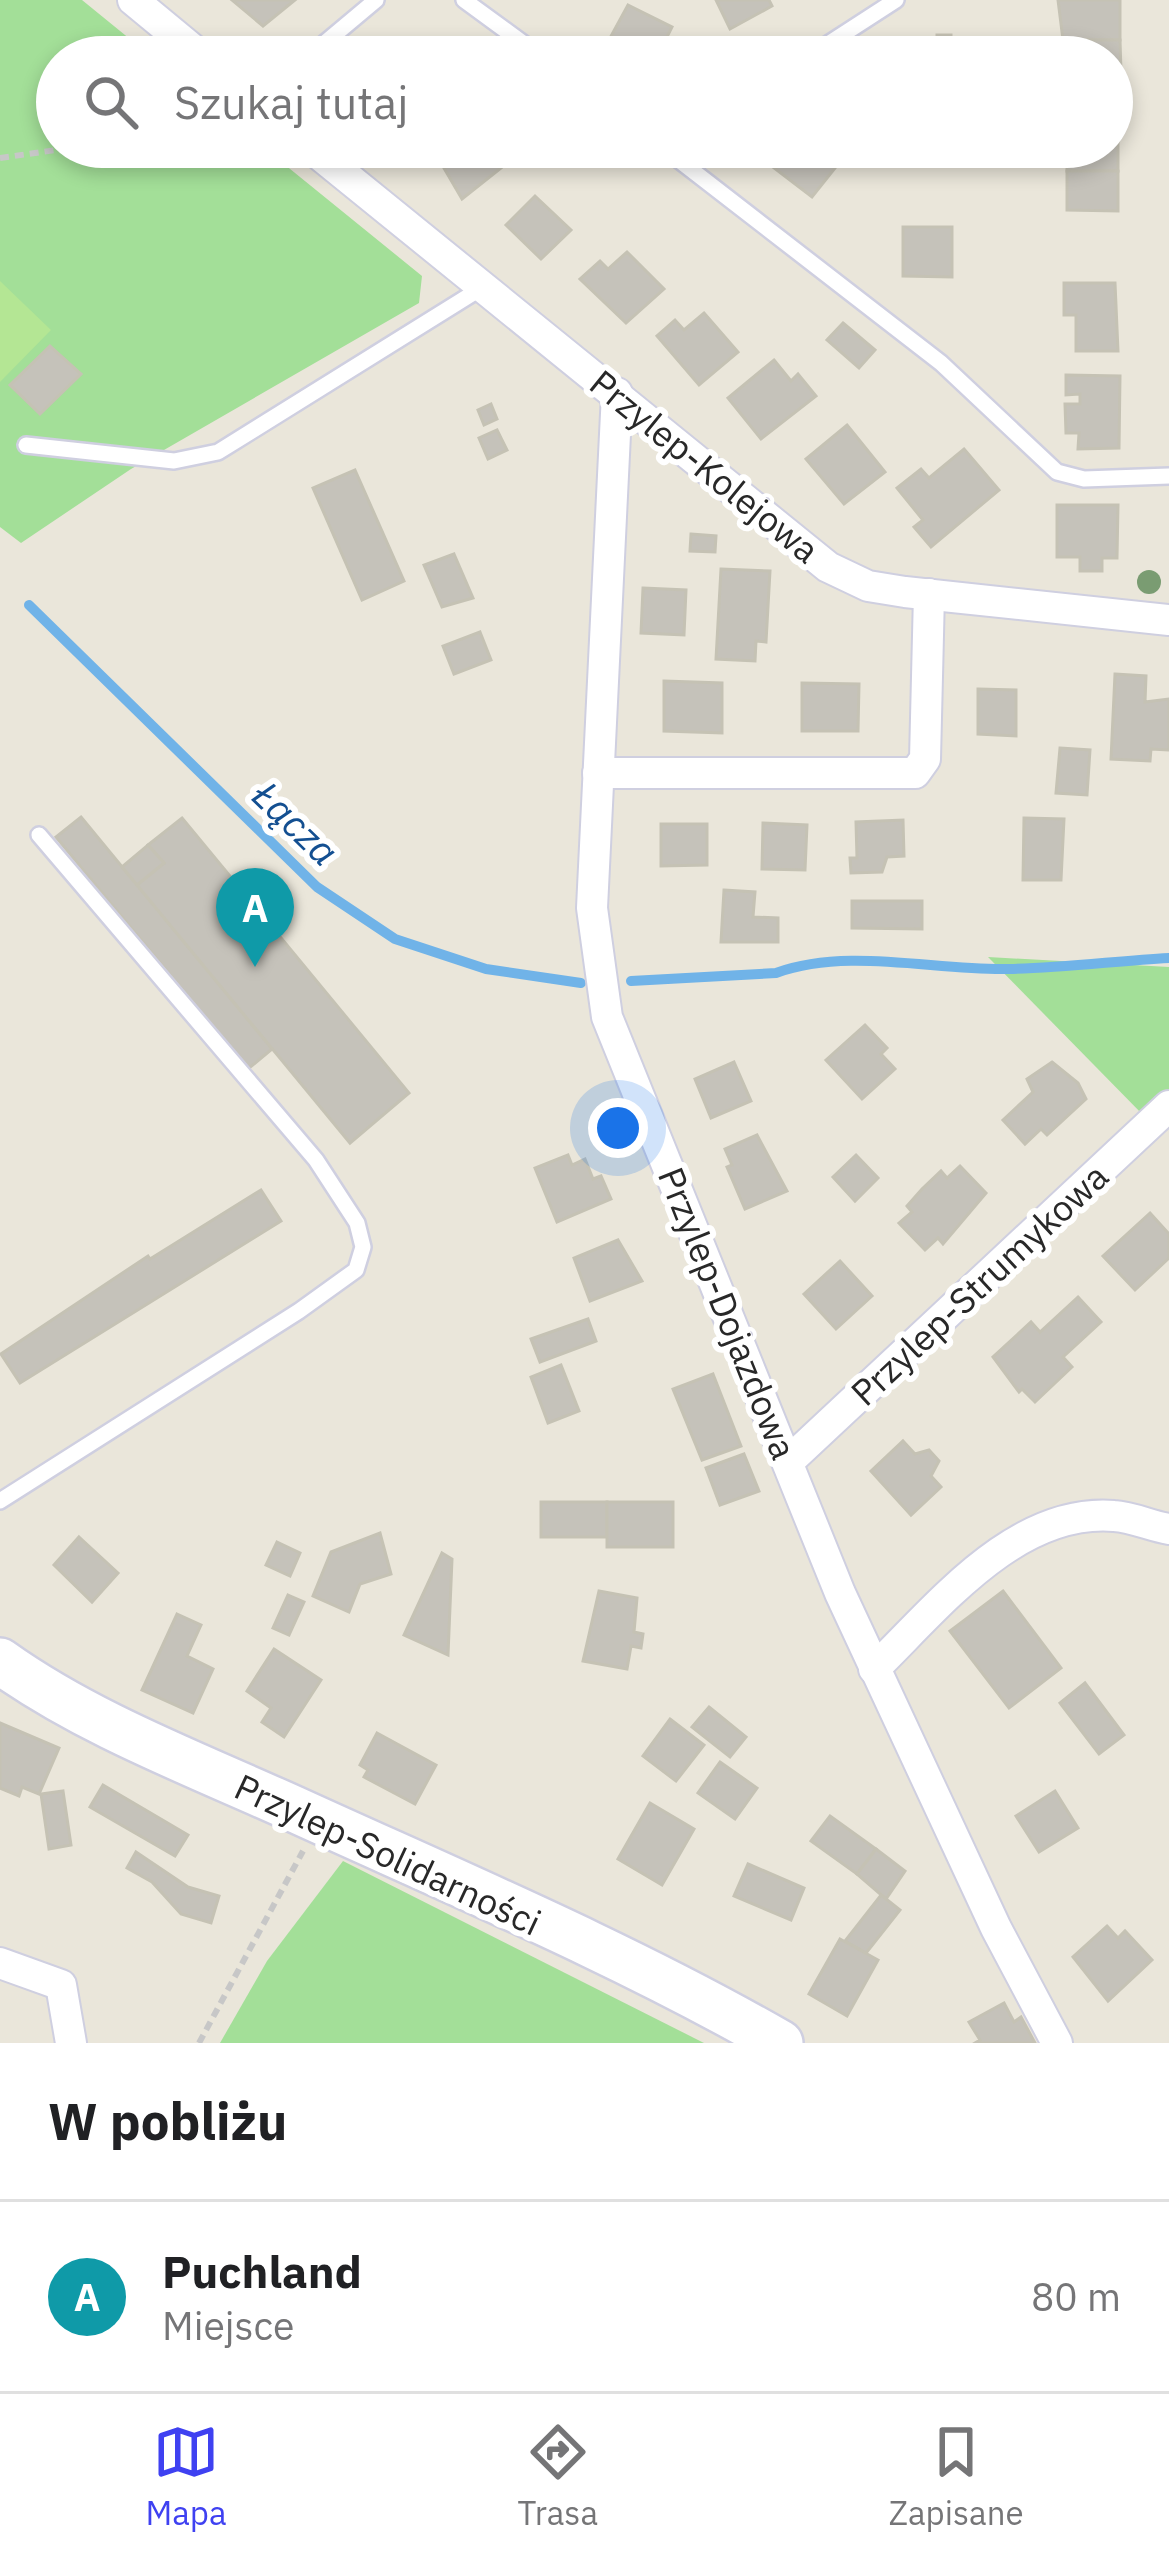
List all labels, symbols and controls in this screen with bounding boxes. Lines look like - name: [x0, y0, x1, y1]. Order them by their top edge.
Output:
- search box: [36, 36, 1133, 168]
- icon: search: [78, 69, 144, 135]
- text: Szukaj tutaj: [174, 73, 408, 131]
- street label: Przylep-Kolejowa: [581, 359, 829, 573]
- water label: Łącza: [241, 769, 350, 876]
- pin: A: [216, 868, 294, 967]
- your location: [588, 1098, 648, 1158]
- street label: Przylep-Strumykowa: [840, 1153, 1118, 1415]
- street label: Przylep-Dojazdowa: [648, 1160, 808, 1466]
- street label: Przylep-Solidarności: [228, 1763, 548, 1945]
- text: W pobliżu: [48, 2088, 287, 2154]
- text: Puchland: [162, 2242, 362, 2300]
- text: A: [74, 2271, 100, 2322]
- text: 80 m: [1031, 2271, 1121, 2322]
- text: Miejsce: [162, 2300, 294, 2351]
- tab: Mapa: [145, 2419, 227, 2534]
- tab: Trasa: [517, 2419, 598, 2534]
- tab: Zapisane: [889, 2419, 1024, 2534]

